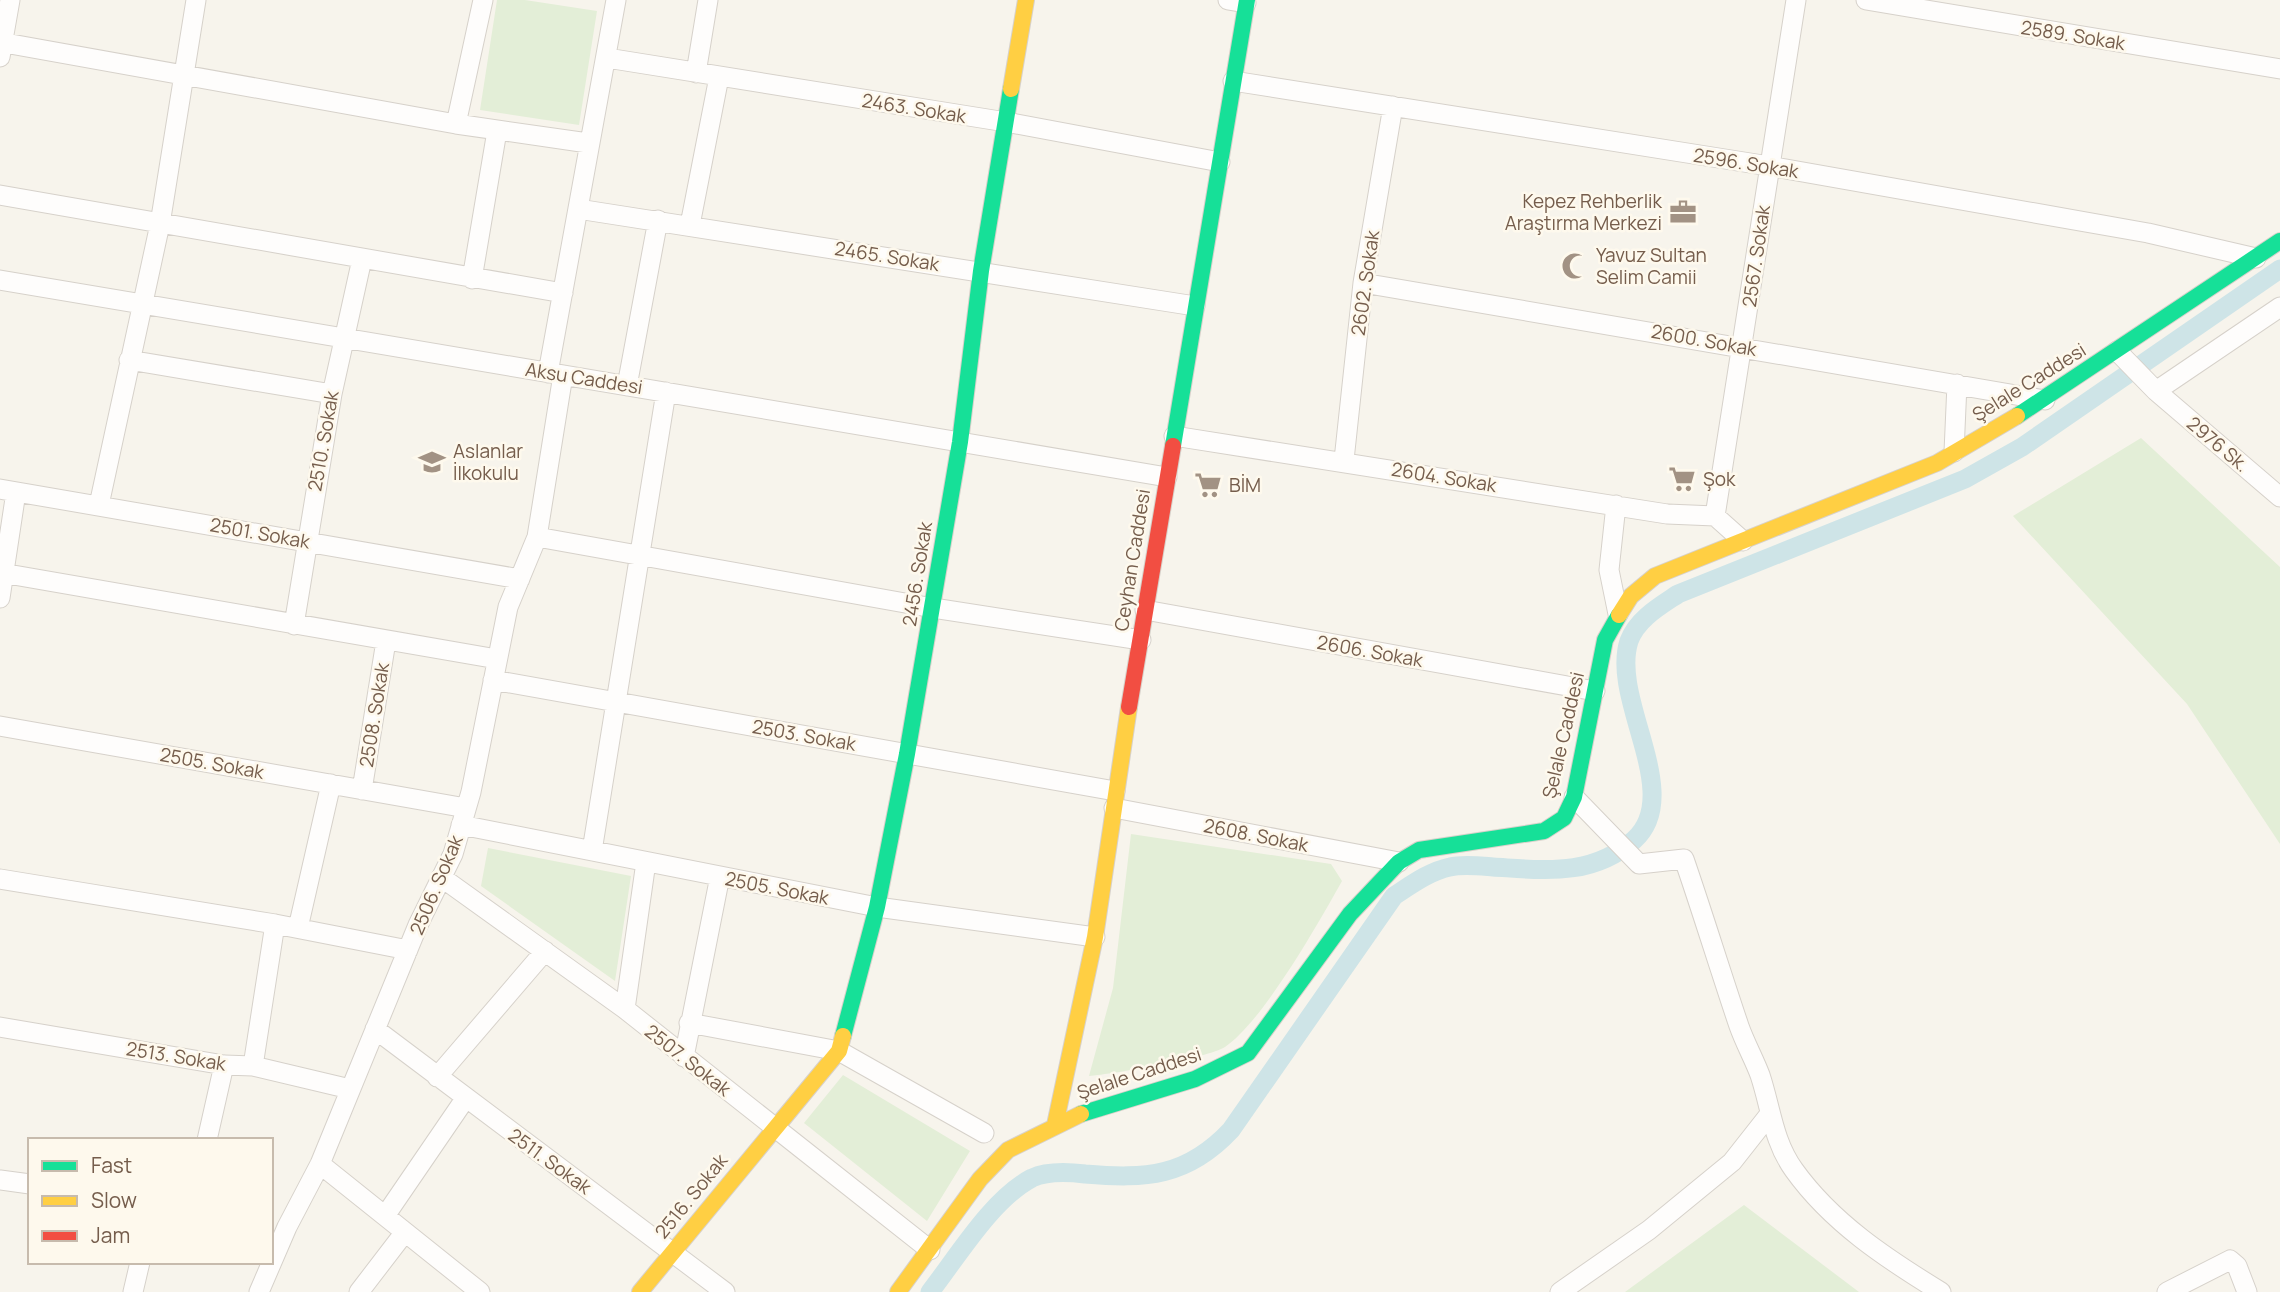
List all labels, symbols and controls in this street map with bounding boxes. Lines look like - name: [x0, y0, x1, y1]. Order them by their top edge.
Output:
- street label: 2589. Sokak: [2019, 14, 2128, 56]
- street label: 2463. Sokak: [860, 87, 968, 129]
- street label: 2596. Sokak: [1691, 142, 1801, 184]
- place label: Kepez Rehberlik Araştırma Merkezi: [1505, 188, 1663, 236]
- office icon: Kepez Rehberlik Araştırma Merkezi: [1668, 197, 1698, 227]
- street label: 2567. Sokak: [1736, 203, 1776, 309]
- street label: 2602. Sokak: [1345, 228, 1385, 337]
- street label: 2465. Sokak: [833, 235, 942, 277]
- place label: Yavuz Sultan Selim Camii: [1596, 242, 1707, 290]
- mosque icon: Yavuz Sultan Selim Camii: [1560, 251, 1590, 281]
- street label: 2600. Sokak: [1649, 318, 1759, 362]
- street label: Şelale Caddesi: [1967, 337, 2091, 427]
- street label: Aksu Caddesi: [523, 356, 645, 400]
- street label: 2510. Sokak: [301, 388, 345, 493]
- street label: 2976 Sk.: [2182, 410, 2254, 478]
- place label: Aslanlar İlkokulu: [453, 438, 523, 486]
- school or university icon: Aslanlar İlkokulu: [417, 447, 447, 477]
- street label: 2604. Sokak: [1390, 456, 1499, 498]
- supermarket icon: Şok: [1667, 464, 1697, 494]
- place label: Şok: [1703, 466, 1736, 492]
- supermarket icon: BİM: [1193, 470, 1223, 500]
- place label: BİM: [1229, 472, 1261, 498]
- street label: Ceyhan Caddesi: [1108, 487, 1156, 633]
- street label: 2501. Sokak: [208, 511, 313, 555]
- street label: 2456. Sokak: [896, 519, 938, 628]
- street label: 2606. Sokak: [1315, 629, 1425, 673]
- street label: 2508. Sokak: [353, 660, 395, 769]
- street label: Şelale Caddesi: [1536, 669, 1590, 801]
- street label: 2503. Sokak: [750, 713, 858, 757]
- street label: 2505. Sokak: [158, 741, 267, 785]
- street label: 2608. Sokak: [1201, 812, 1311, 858]
- street label: 2506. Sokak: [403, 831, 469, 939]
- street label: 2505. Sokak: [723, 865, 832, 911]
- street label: 2507. Sokak: [640, 1018, 737, 1102]
- street label: 2513. Sokak: [124, 1035, 228, 1077]
- street label: Şelale Caddesi: [1073, 1041, 1205, 1105]
- street label: 2511. Sokak: [503, 1122, 597, 1200]
- legend: [28, 1138, 273, 1264]
- street label: 2516. Sokak: [649, 1148, 734, 1244]
- text: Fast: [91, 1151, 132, 1179]
- text: Slow: [91, 1186, 137, 1214]
- text: Jam: [91, 1221, 130, 1249]

